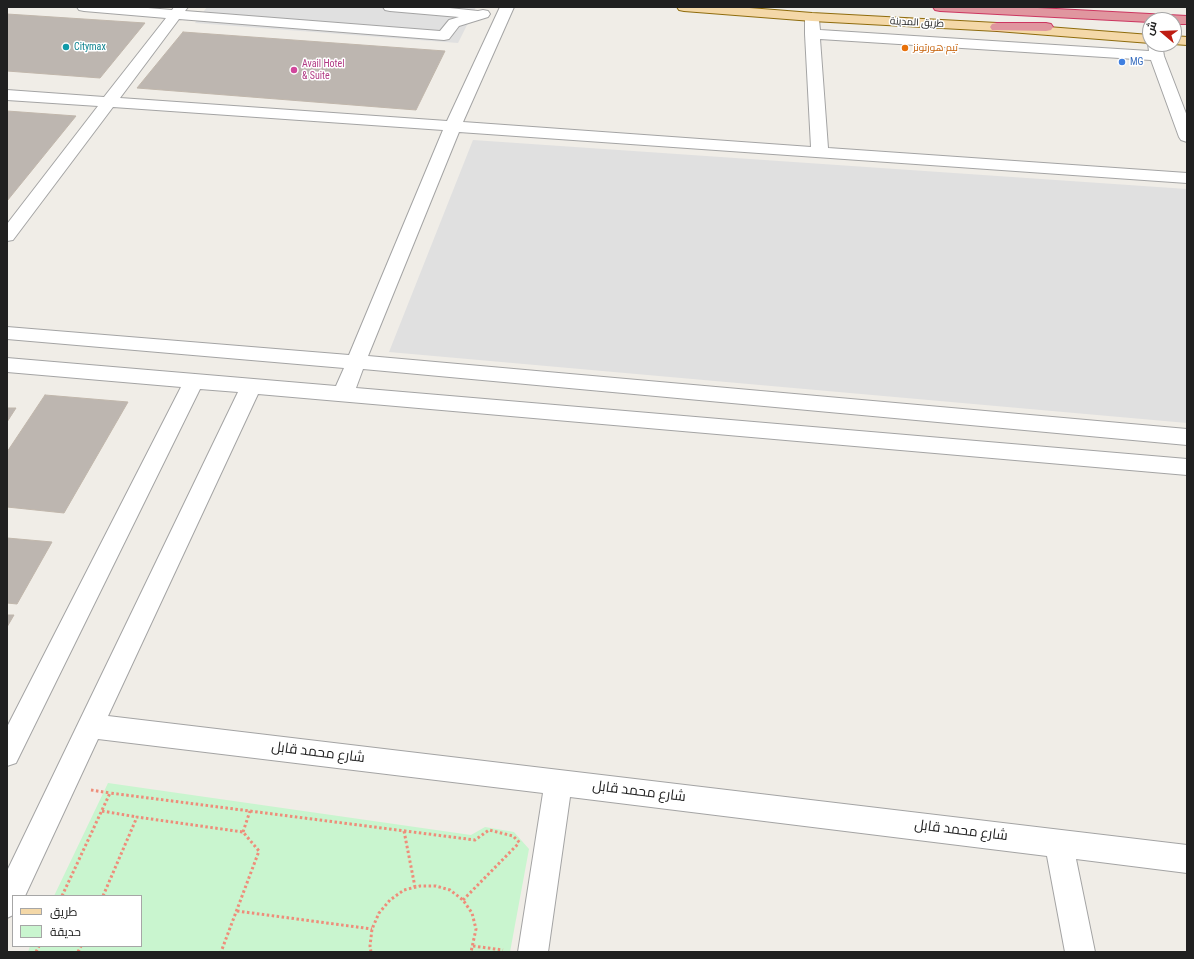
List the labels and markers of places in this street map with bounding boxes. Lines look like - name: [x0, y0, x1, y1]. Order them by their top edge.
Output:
- place label: Citymax: [74, 41, 106, 53]
- marker: Citymax: [61, 42, 71, 52]
- place label: تيم هورتونز: [913, 42, 958, 54]
- marker: تيم هورتونز: [900, 43, 910, 53]
- place label: MG: [1130, 56, 1143, 68]
- marker: MG: [1117, 57, 1127, 67]
- place label: Avail Hotel & Suite: [302, 58, 345, 82]
- marker: Avail Hotel & Suite: [289, 65, 299, 75]

